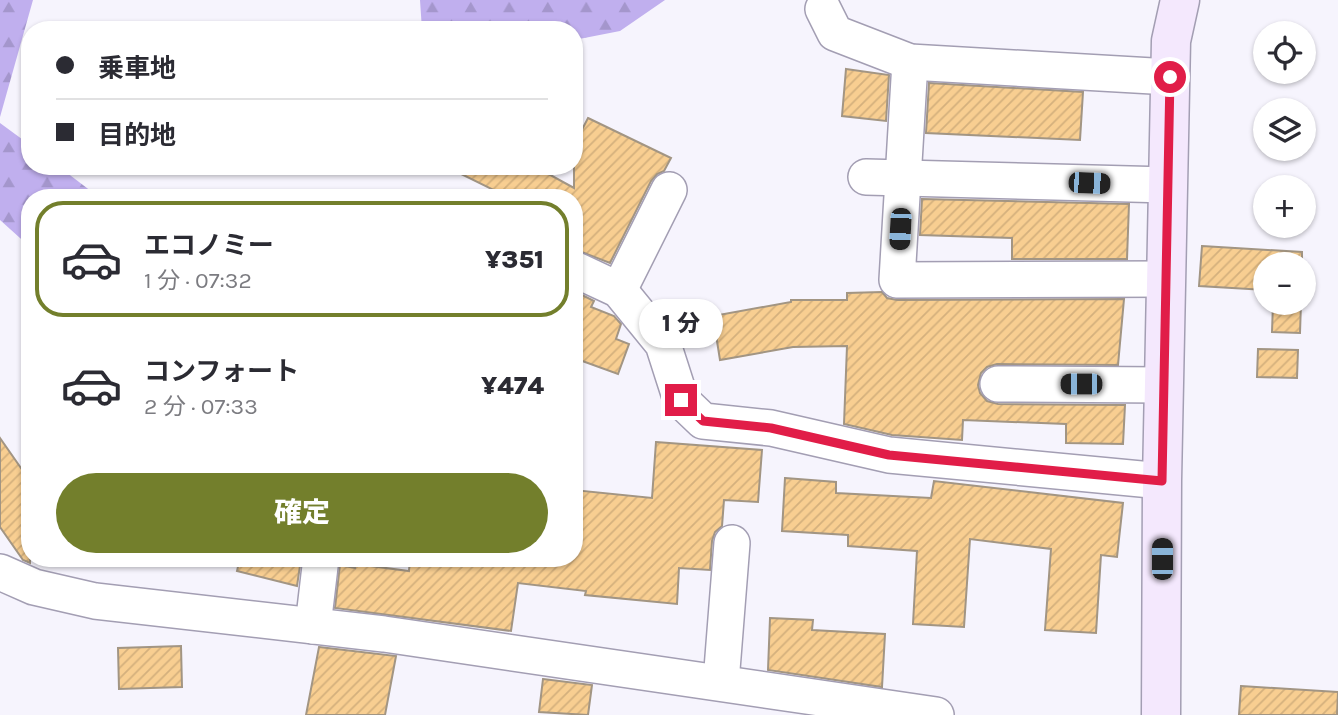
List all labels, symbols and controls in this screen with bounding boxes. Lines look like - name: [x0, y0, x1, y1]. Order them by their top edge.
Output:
- map controls: [1253, 21, 1316, 315]
- button: locate: [1253, 21, 1316, 84]
- text: 乗車地: [98, 53, 176, 84]
- route start: [1154, 61, 1186, 93]
- button: layers: [1253, 98, 1316, 161]
- text: 目的地: [98, 120, 176, 151]
- car: [1068, 172, 1111, 194]
- button: +: [1253, 175, 1316, 238]
- car: [889, 207, 912, 251]
- icon: car: [60, 228, 123, 291]
- text: エコノミー: [144, 230, 274, 261]
- text: ¥351: [485, 244, 544, 275]
- button: −: [1253, 252, 1316, 315]
- text: 1 分 · 07:32: [144, 267, 252, 294]
- callout: 1 分: [639, 298, 723, 348]
- text: 1 分: [662, 310, 700, 337]
- icon: car: [60, 354, 123, 417]
- text: コンフォート: [144, 356, 299, 387]
- text: ¥474: [481, 370, 544, 401]
- car: [1061, 374, 1103, 395]
- route end: [665, 384, 697, 416]
- text: 2 分 · 07:33: [144, 393, 258, 420]
- button: 確定: [56, 473, 548, 553]
- car: [1152, 538, 1173, 580]

